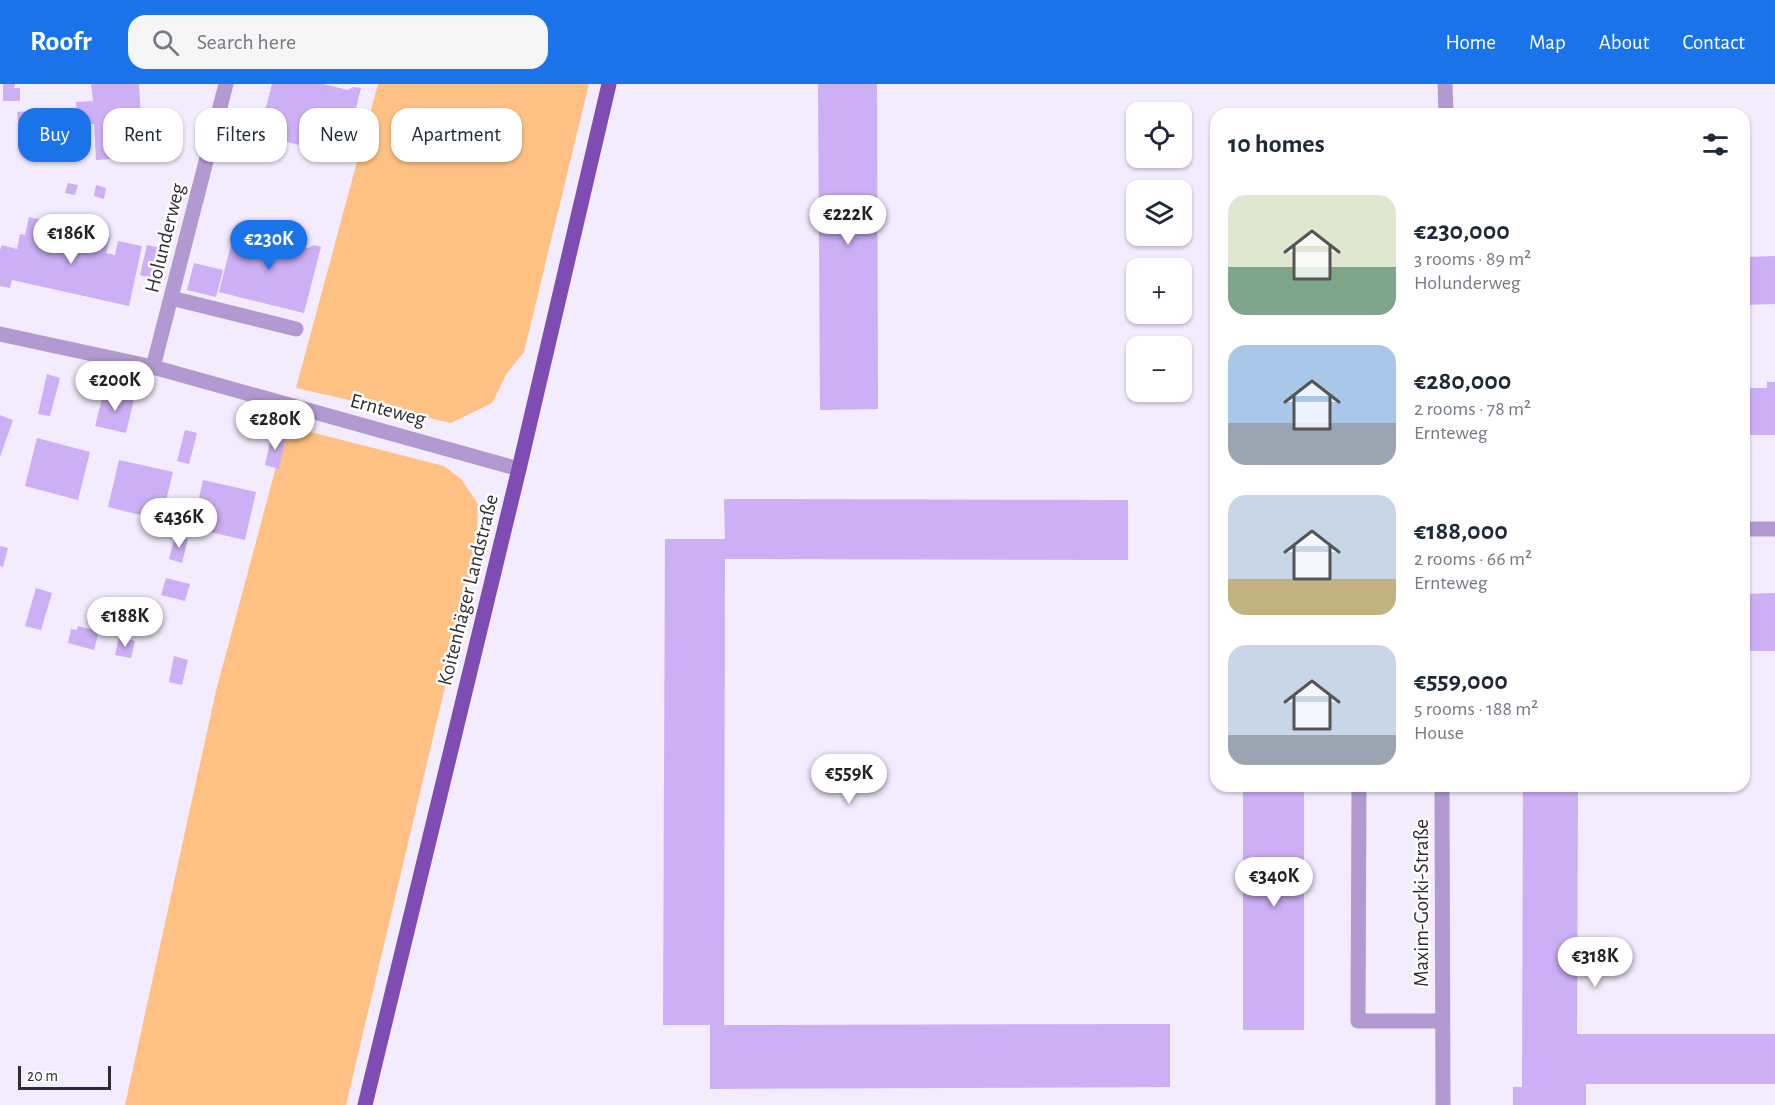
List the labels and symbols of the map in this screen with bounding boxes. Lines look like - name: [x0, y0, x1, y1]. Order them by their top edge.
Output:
- street label: Holunderweg: [141, 180, 189, 295]
- pin: €222K: [806, 195, 890, 246]
- pin: €186K: [29, 214, 113, 265]
- pin: €230K: [227, 220, 311, 271]
- pin: €200K: [73, 361, 157, 412]
- street label: Ernteweg: [348, 390, 429, 430]
- pin: €280K: [233, 400, 317, 451]
- street label: Koitenhäger Landstraße: [434, 492, 502, 688]
- pin: €436K: [137, 498, 221, 549]
- pin: €188K: [83, 597, 167, 648]
- pin: €559K: [807, 754, 891, 805]
- street label: Maxim-Gorki-Straße: [1411, 819, 1432, 987]
- pin: €340K: [1232, 857, 1316, 908]
- pin: €318K: [1553, 937, 1637, 988]
- scale bar: [18, 1063, 111, 1090]

